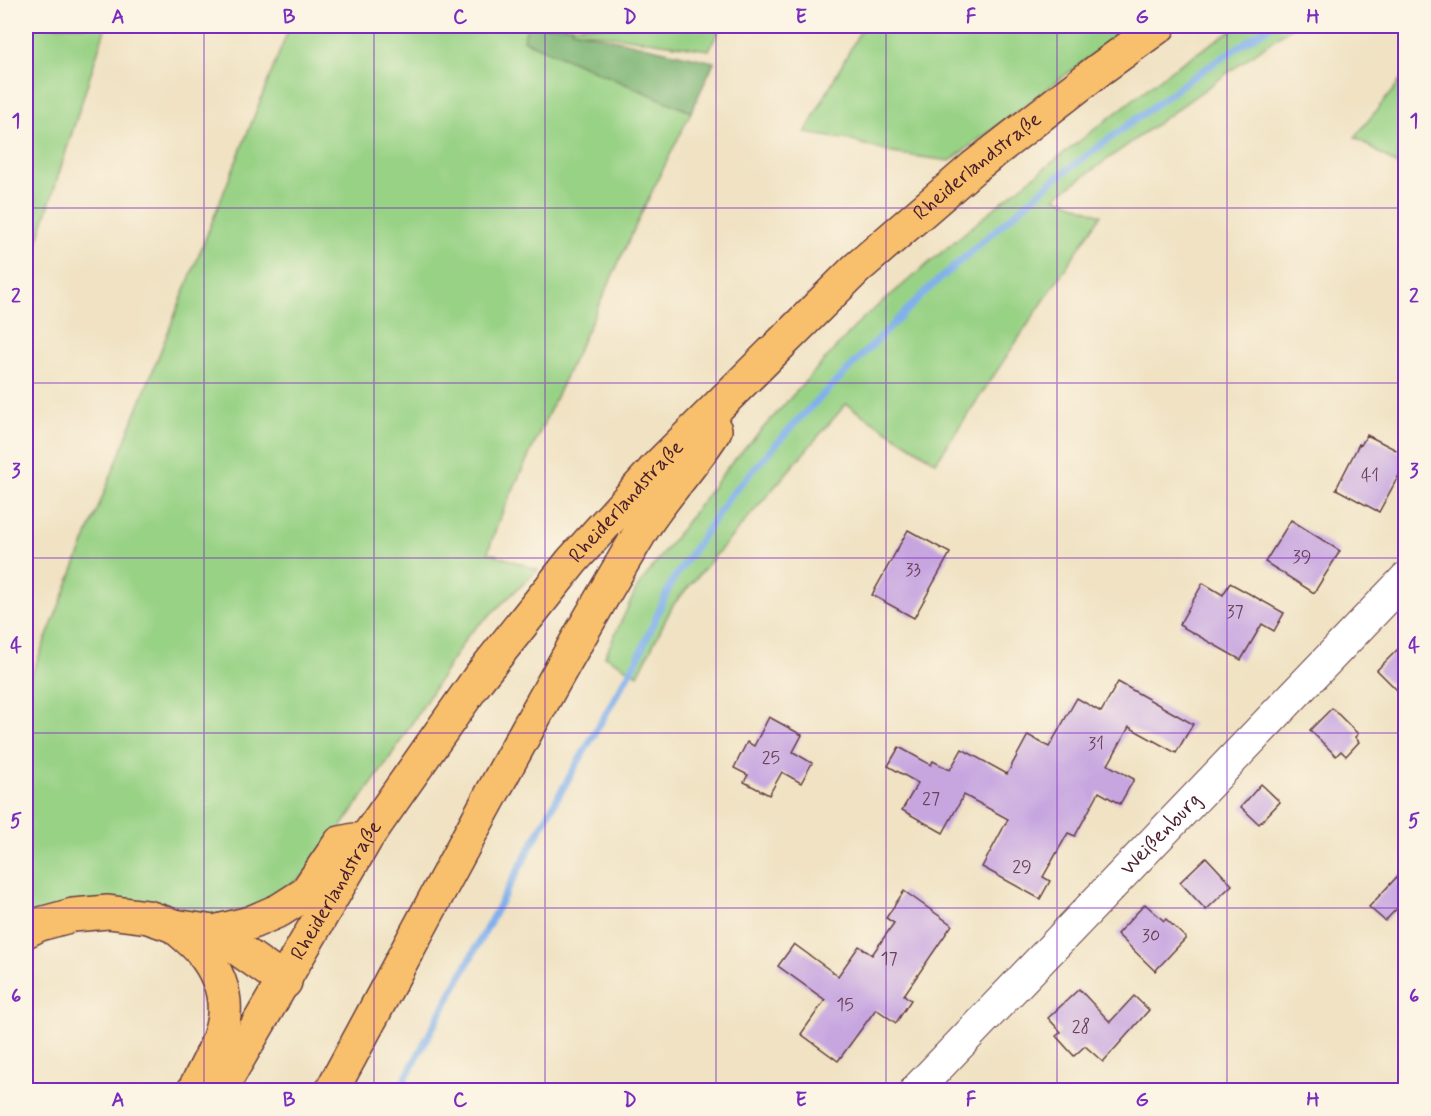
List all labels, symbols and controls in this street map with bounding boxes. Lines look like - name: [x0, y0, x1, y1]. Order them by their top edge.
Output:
- text: A: [111, 4, 125, 31]
- text: B: [283, 4, 296, 31]
- text: C: [453, 4, 468, 31]
- text: D: [623, 4, 637, 31]
- text: E: [795, 4, 807, 31]
- text: F: [966, 4, 977, 31]
- text: G: [1135, 4, 1149, 31]
- text: H: [1306, 4, 1320, 31]
- street label: Rheiderlandstraße: [907, 106, 1047, 227]
- text: 1: [12, 108, 20, 135]
- text: 1: [1410, 108, 1418, 135]
- text: 2: [11, 283, 21, 310]
- text: 2: [1409, 283, 1419, 310]
- street label: Rheiderlandstraße: [563, 434, 690, 569]
- text: 3: [11, 458, 21, 485]
- text: 3: [1409, 458, 1419, 485]
- house number: 41: [1361, 464, 1379, 488]
- house number: 39: [1293, 545, 1311, 569]
- house number: 33: [905, 558, 921, 582]
- house number: 37: [1226, 600, 1244, 624]
- text: 4: [10, 633, 22, 660]
- text: 4: [1408, 633, 1420, 660]
- house number: 31: [1088, 732, 1104, 756]
- house number: 25: [762, 746, 780, 770]
- house number: 27: [922, 787, 940, 811]
- street label: Weißenburg: [1114, 787, 1207, 882]
- text: 5: [10, 808, 22, 835]
- text: 5: [1408, 808, 1420, 835]
- street label: Rheiderlandstraße: [284, 815, 388, 966]
- house number: 29: [1012, 855, 1032, 879]
- house number: 30: [1142, 924, 1160, 948]
- house number: 17: [880, 947, 898, 971]
- text: 6: [11, 983, 21, 1010]
- text: 6: [1409, 983, 1419, 1010]
- house number: 15: [836, 993, 854, 1017]
- house number: 28: [1072, 1015, 1090, 1039]
- text: A: [111, 1087, 125, 1114]
- text: B: [283, 1087, 296, 1114]
- text: C: [453, 1087, 468, 1114]
- text: D: [623, 1087, 637, 1114]
- text: E: [795, 1087, 807, 1114]
- text: F: [966, 1087, 977, 1114]
- text: G: [1135, 1087, 1149, 1114]
- text: H: [1306, 1087, 1320, 1114]

